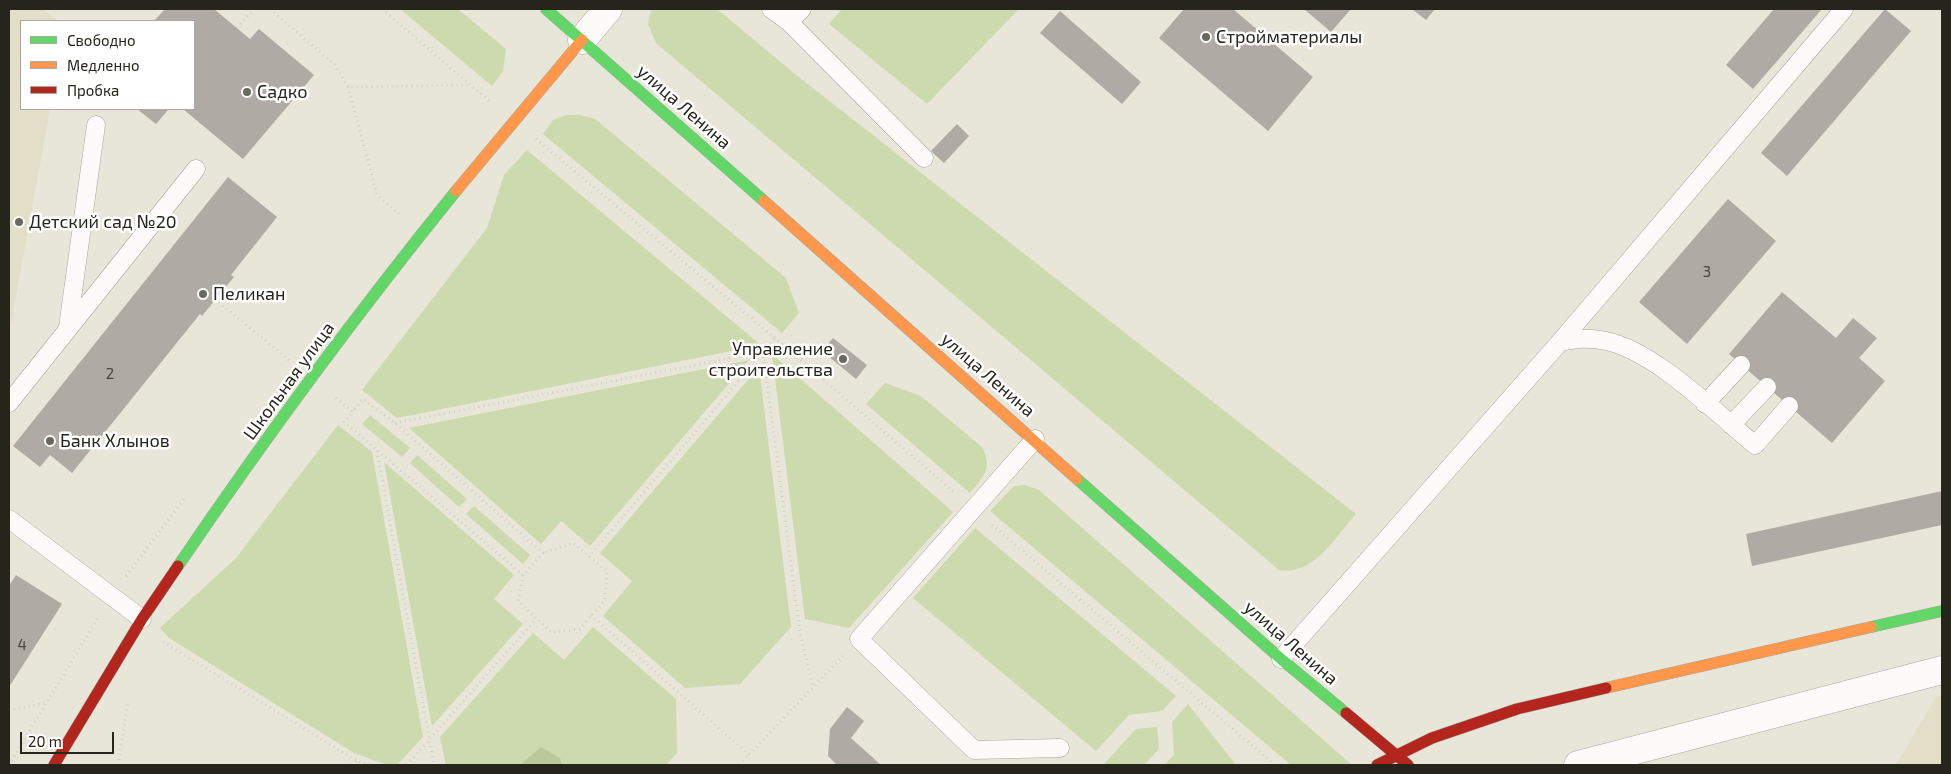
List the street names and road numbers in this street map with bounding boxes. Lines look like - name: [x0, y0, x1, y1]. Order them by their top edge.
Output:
- street label: улица Ленина: [633, 60, 735, 154]
- street label: Школьная улица: [239, 318, 339, 444]
- street label: улица Ленина: [937, 328, 1039, 422]
- street label: улица Ленина: [1240, 596, 1342, 690]

